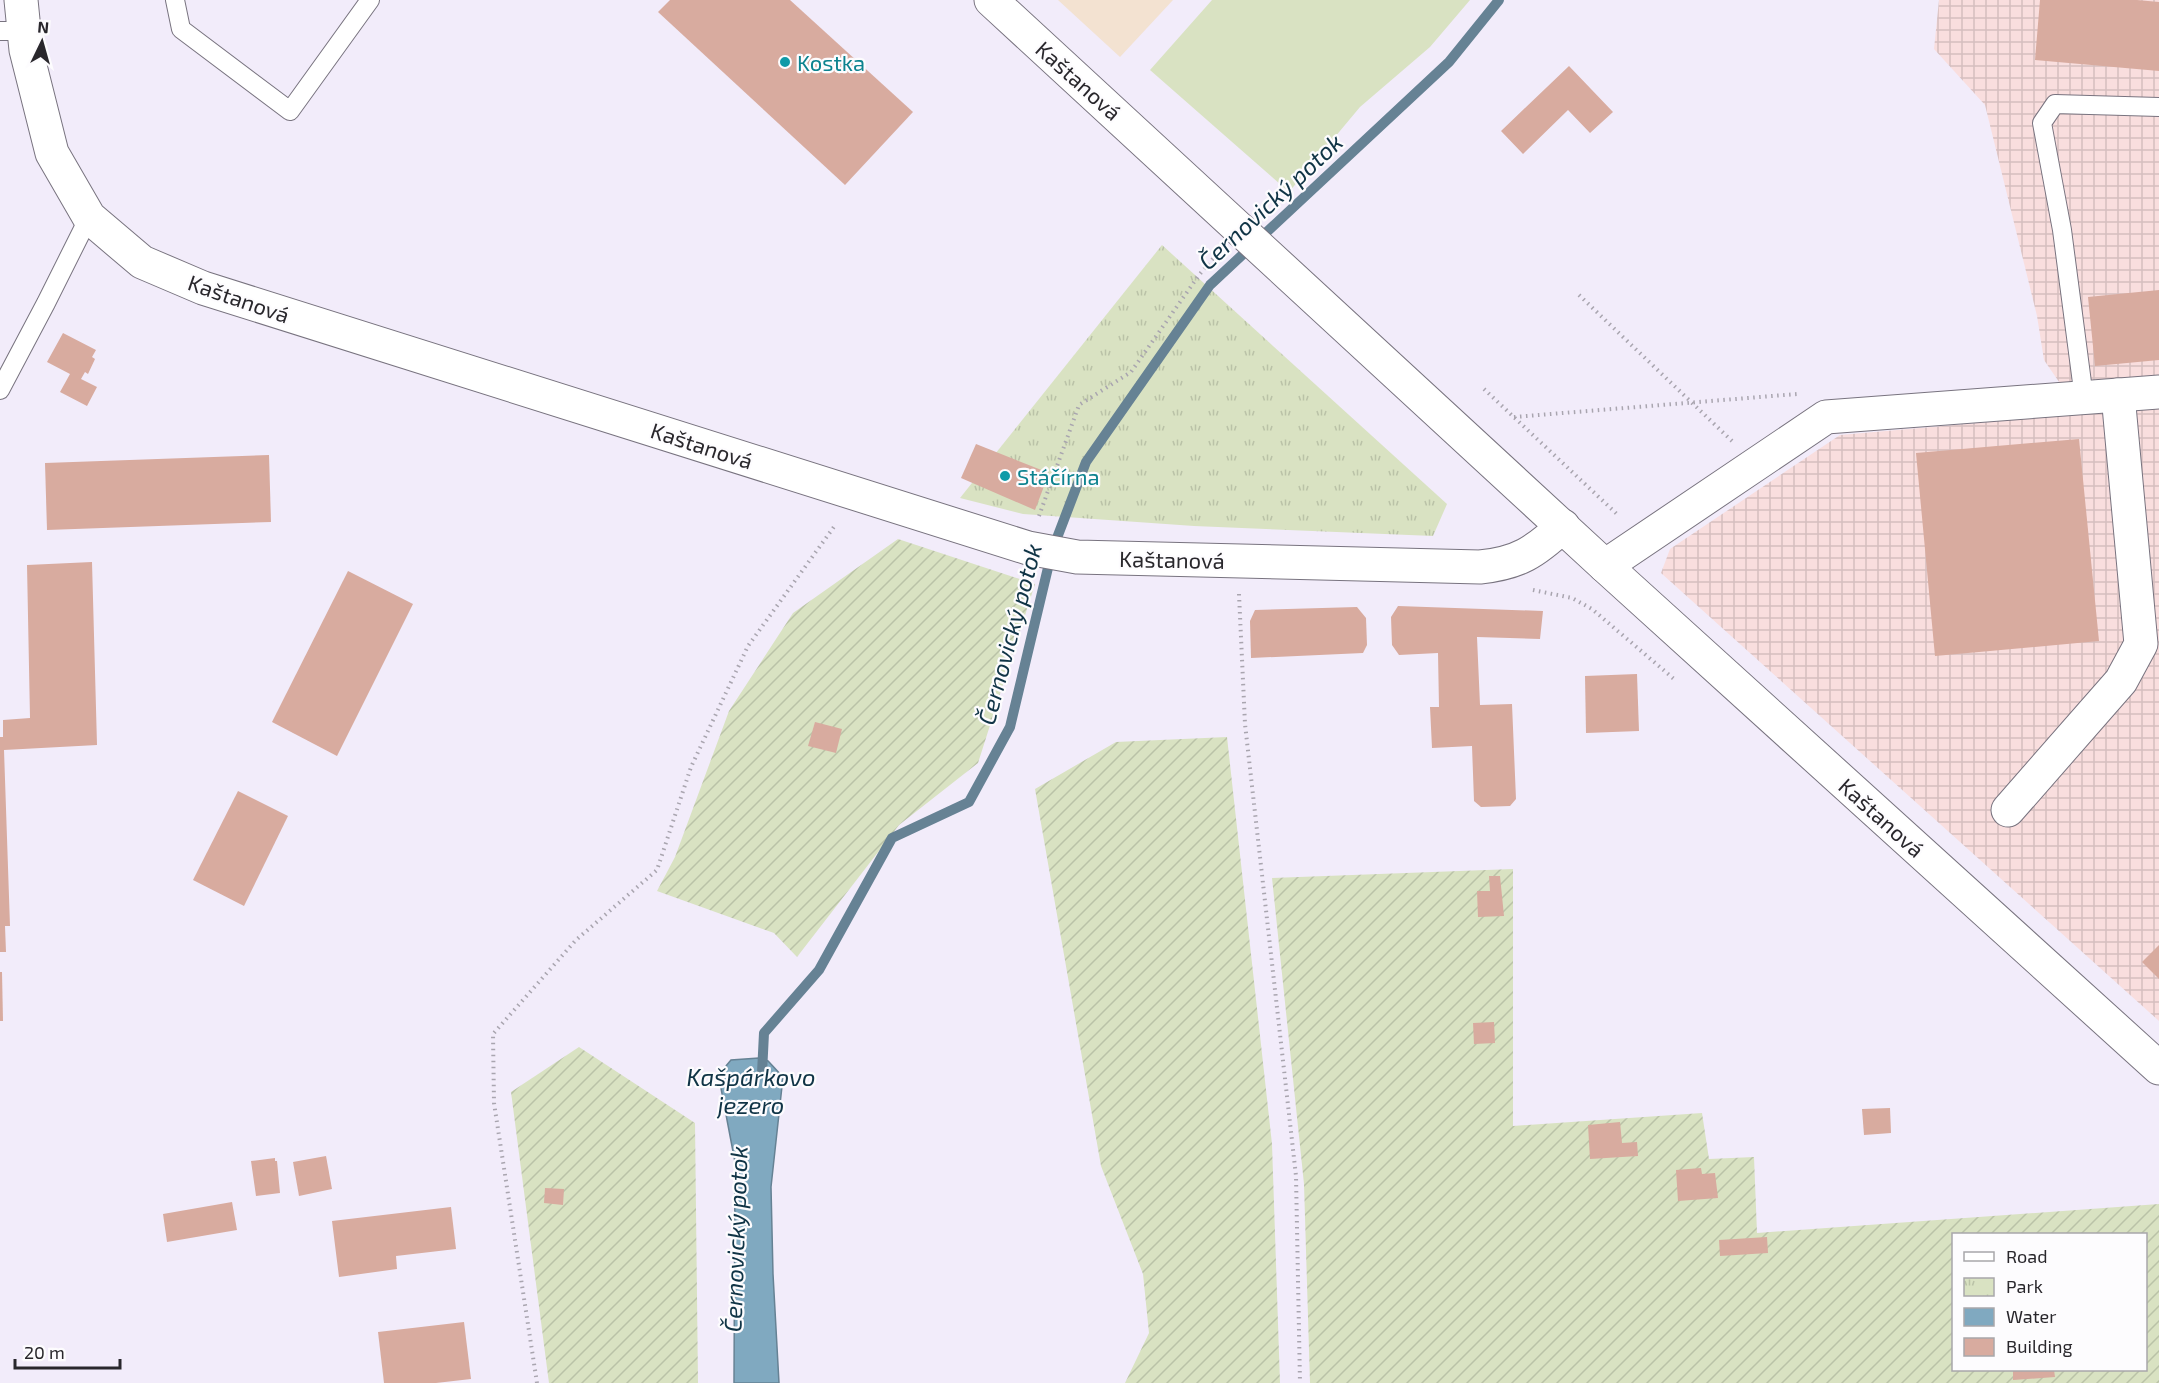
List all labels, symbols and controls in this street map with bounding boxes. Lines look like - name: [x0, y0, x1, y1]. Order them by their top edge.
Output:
- north arrow: [12, 12, 72, 72]
- text: N: [37, 17, 50, 37]
- street label: Kaštanová: [1031, 35, 1127, 125]
- place label: Kostka: [797, 49, 865, 75]
- marker: Kostka: [778, 55, 792, 69]
- water label: Černovický potok: [1192, 127, 1348, 275]
- street label: Kaštanová: [185, 269, 293, 327]
- street label: Kaštanová: [648, 416, 756, 474]
- place label: Stáčírna: [1017, 463, 1100, 489]
- marker: Stáčírna: [998, 469, 1012, 483]
- water label: Černovický potok: [971, 540, 1047, 728]
- street label: Kaštanová: [1119, 545, 1225, 573]
- street label: Kaštanová: [1834, 772, 1930, 862]
- water label: Kašpárkovo jezero: [687, 1062, 815, 1119]
- water label: Černovický potok: [717, 1145, 753, 1333]
- legend: [1952, 1233, 2147, 1371]
- text: Road: [2006, 1245, 2047, 1267]
- text: Park: [2006, 1275, 2043, 1297]
- text: Water: [2006, 1305, 2056, 1327]
- scale bar: [15, 1332, 120, 1370]
- text: Building: [2006, 1335, 2073, 1357]
- text: 20 m: [24, 1341, 65, 1363]

